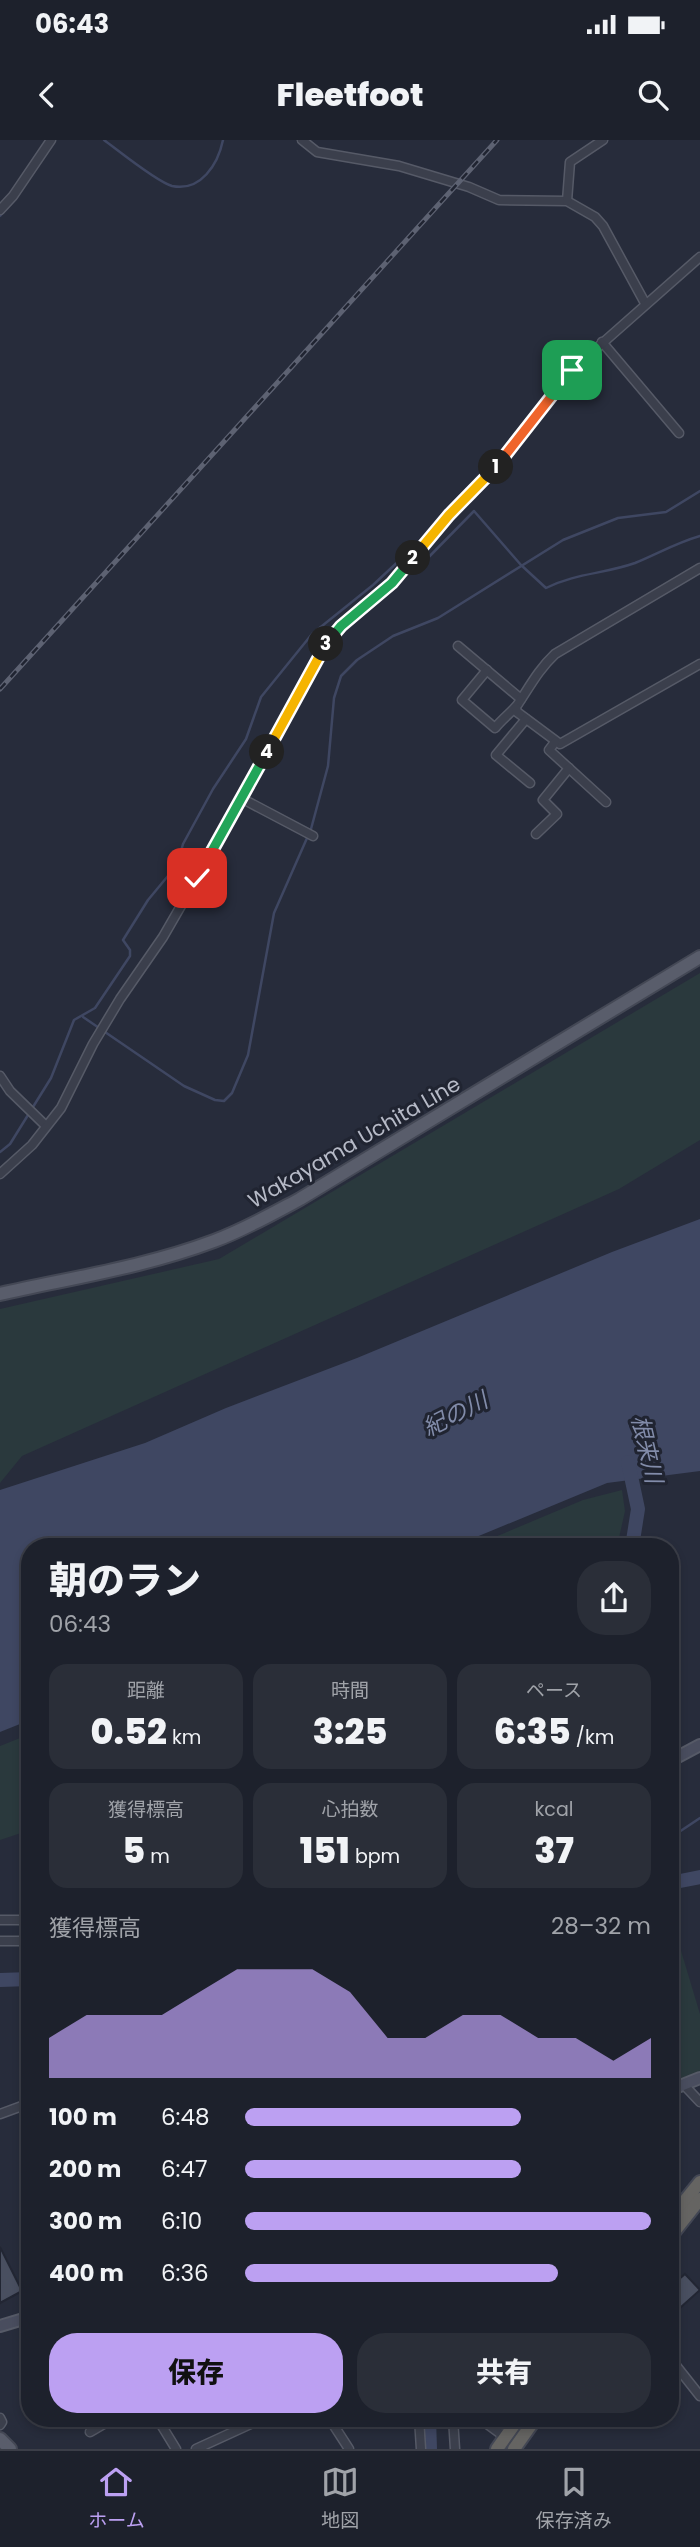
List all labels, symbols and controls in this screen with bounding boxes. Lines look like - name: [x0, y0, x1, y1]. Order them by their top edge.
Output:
- text: 06:43: [35, 6, 109, 42]
- text: Fleetfoot: [277, 72, 423, 117]
- icon: back: [28, 76, 66, 114]
- icon: search: [634, 76, 672, 114]
- pin: [542, 340, 602, 400]
- icon: arrive: [553, 351, 591, 389]
- pin: 1: [478, 450, 514, 484]
- text: 1: [492, 453, 499, 480]
- pin: 2: [396, 540, 430, 576]
- text: 2: [407, 544, 418, 571]
- pin: 3: [308, 626, 344, 662]
- text: 3: [320, 630, 331, 657]
- pin: 4: [250, 734, 284, 770]
- text: 4: [260, 738, 273, 765]
- pin: [167, 848, 227, 908]
- icon: check: [178, 859, 216, 897]
- street label: Wakayama Uchita Line: [242, 1069, 466, 1215]
- water label: 紀の川: [417, 1383, 496, 1444]
- water label: 根来川: [624, 1412, 671, 1489]
- text: 朝のラン: [49, 1554, 201, 1607]
- button: share: [577, 1561, 651, 1635]
- text: 06:43: [49, 1608, 111, 1640]
- text: 距離: [127, 1677, 165, 1704]
- text: 時間: [331, 1677, 369, 1704]
- text: ペース: [526, 1677, 582, 1704]
- text: 0.52: [91, 1707, 167, 1756]
- text: 3:25: [313, 1707, 387, 1756]
- text: 6:35: [494, 1707, 571, 1756]
- text: km: [167, 1724, 201, 1751]
- text: /km: [571, 1724, 614, 1751]
- text: 獲得標高: [108, 1796, 184, 1823]
- text: 心拍数: [321, 1796, 379, 1823]
- text: kcal: [535, 1796, 573, 1823]
- text: 5: [122, 1826, 145, 1875]
- text: 151: [300, 1826, 350, 1875]
- text: 37: [534, 1826, 574, 1875]
- text: m: [145, 1843, 170, 1870]
- text: bpm: [350, 1843, 400, 1870]
- text: 28–32 m: [551, 1910, 651, 1942]
- text: 獲得標高: [49, 1912, 141, 1944]
- text: 100 m: [49, 2101, 117, 2133]
- text: 6:48: [161, 2101, 209, 2133]
- text: 200 m: [49, 2153, 121, 2185]
- text: 6:47: [161, 2153, 208, 2185]
- text: 300 m: [49, 2205, 122, 2237]
- text: 6:10: [161, 2205, 202, 2237]
- text: 400 m: [49, 2257, 124, 2289]
- text: 6:36: [161, 2257, 209, 2289]
- button: 保存: [49, 2333, 343, 2413]
- button: 共有: [357, 2333, 651, 2413]
- tab: ホーム: [88, 2463, 145, 2535]
- tab: 地図: [321, 2463, 359, 2535]
- tab: 保存済み: [536, 2463, 612, 2535]

